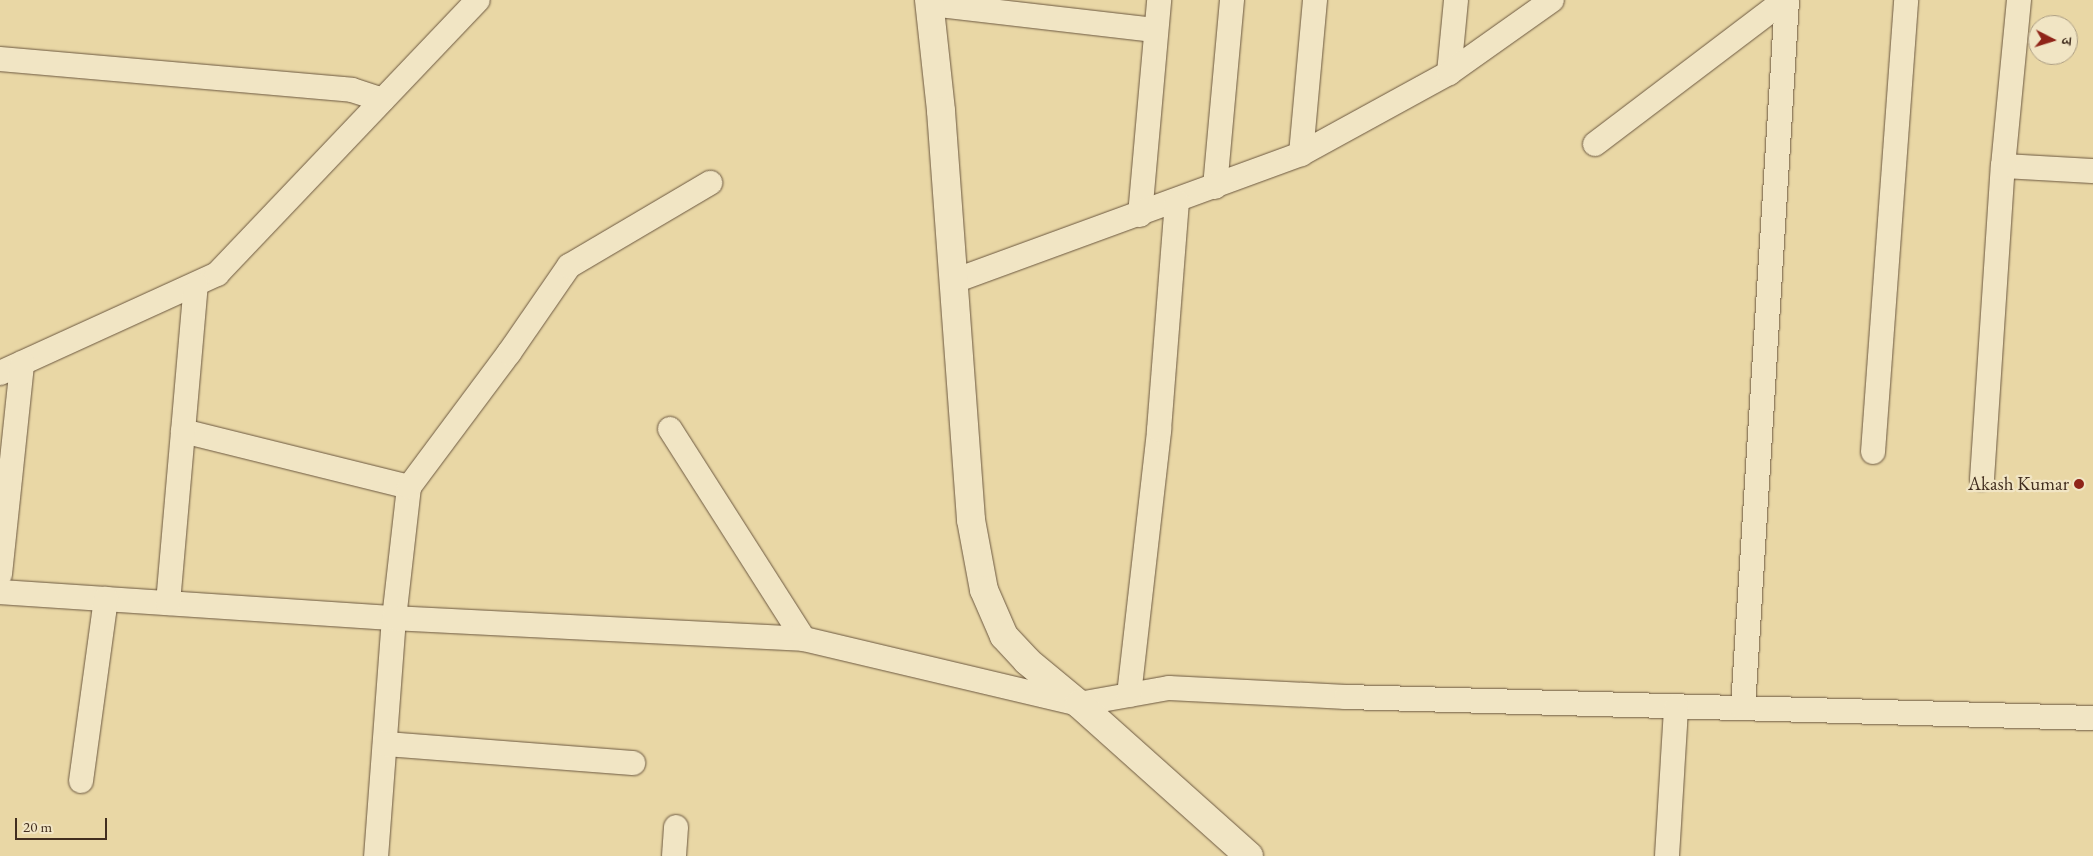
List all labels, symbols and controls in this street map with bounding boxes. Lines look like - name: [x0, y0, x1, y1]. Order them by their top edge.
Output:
- north arrow: [2028, 15, 2078, 65]
- text: उ: [2058, 37, 2076, 46]
- place label: Akash Kumar: [1968, 473, 2069, 495]
- marker: Akash Kumar: [2073, 478, 2085, 490]
- scale bar: [18, 808, 110, 840]
- text: 20 m: [23, 817, 52, 836]

